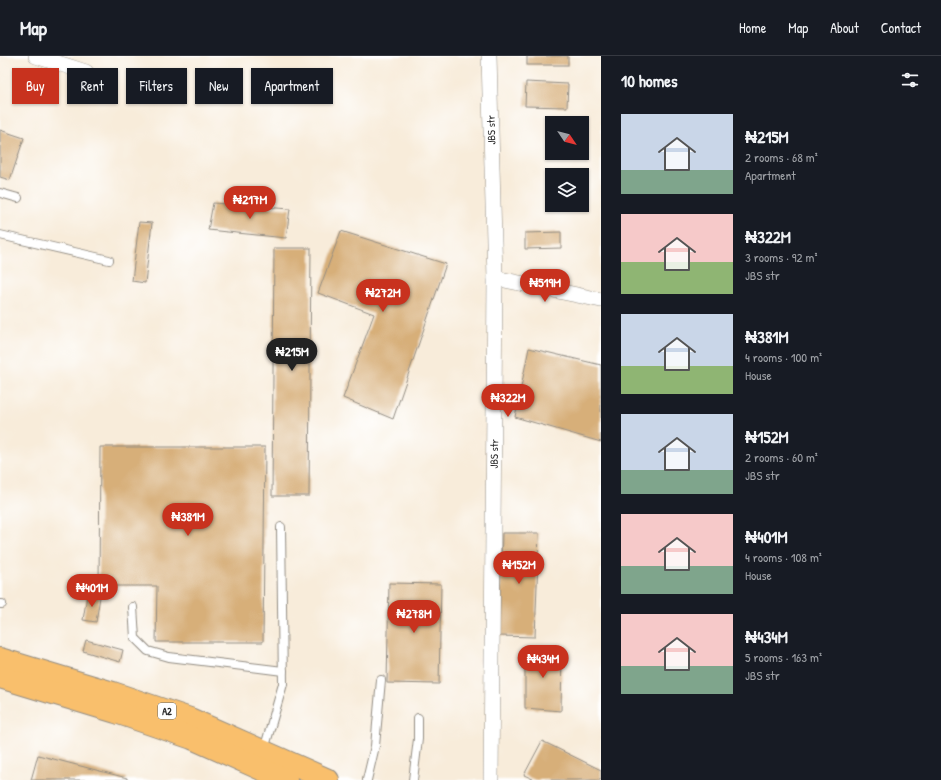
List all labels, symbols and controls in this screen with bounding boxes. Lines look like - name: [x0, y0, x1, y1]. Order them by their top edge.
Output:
- text: Map: [20, 15, 47, 41]
- text: Home: [739, 18, 766, 37]
- text: Map: [788, 18, 808, 37]
- text: About: [830, 18, 859, 37]
- text: Contact: [881, 18, 921, 37]
- chip: Buy: [12, 68, 59, 104]
- chip: Rent: [67, 68, 118, 104]
- chip: Filters: [126, 68, 187, 104]
- chip: New: [195, 68, 243, 104]
- chip: Apartment: [251, 68, 333, 104]
- text: 10 homes: [621, 69, 678, 92]
- icon: filters: [899, 69, 921, 91]
- street label: JBS str: [483, 114, 499, 145]
- north arrow: [545, 116, 589, 160]
- map controls: [545, 116, 589, 212]
- text: ₦215M: [745, 125, 789, 148]
- icon: home: [653, 130, 701, 178]
- text: 2 rooms · 68 m²: [745, 148, 818, 166]
- text: Apartment: [745, 166, 796, 184]
- button: layers: [545, 168, 589, 212]
- pin: ₦217M: [222, 186, 278, 220]
- text: ₦217M: [233, 190, 267, 208]
- text: ₦322M: [745, 225, 791, 248]
- icon: home: [653, 230, 701, 278]
- text: 3 rooms · 92 m²: [745, 248, 817, 266]
- text: JBS str: [745, 266, 780, 284]
- pin: ₦519M: [517, 269, 573, 303]
- text: ₦519M: [529, 273, 561, 291]
- pin: ₦272M: [355, 279, 411, 313]
- text: ₦272M: [365, 283, 401, 301]
- text: ₦381M: [745, 325, 789, 348]
- icon: home: [653, 330, 701, 378]
- pin: ₦215M: [264, 338, 320, 372]
- text: ₦215M: [275, 342, 309, 360]
- text: 4 rooms · 100 m²: [745, 348, 822, 366]
- text: House: [745, 366, 772, 384]
- pin: ₦322M: [480, 384, 536, 418]
- text: ₦322M: [490, 388, 526, 406]
- text: ₦152M: [745, 425, 789, 448]
- icon: home: [653, 430, 701, 478]
- street label: JBS str: [487, 438, 501, 469]
- text: 2 rooms · 60 m²: [745, 448, 818, 466]
- text: JBS str: [745, 466, 780, 484]
- pin: ₦381M: [160, 503, 216, 537]
- text: ₦381M: [171, 507, 205, 525]
- text: ₦401M: [745, 525, 788, 548]
- icon: home: [653, 530, 701, 578]
- text: 4 rooms · 108 m²: [745, 548, 822, 566]
- pin: ₦152M: [491, 551, 547, 585]
- text: ₦152M: [502, 555, 536, 573]
- text: House: [745, 566, 772, 584]
- pin: ₦401M: [64, 574, 120, 608]
- text: ₦401M: [76, 578, 108, 596]
- pin: ₦278M: [386, 600, 442, 634]
- text: ₦278M: [396, 604, 432, 622]
- text: ₦434M: [745, 625, 788, 648]
- icon: home: [653, 630, 701, 678]
- pin: ₦434M: [515, 645, 571, 679]
- text: 5 rooms · 163 m²: [745, 648, 822, 666]
- text: ₦434M: [527, 649, 559, 667]
- text: JBS str: [745, 666, 780, 684]
- road number: A2: [158, 703, 176, 719]

